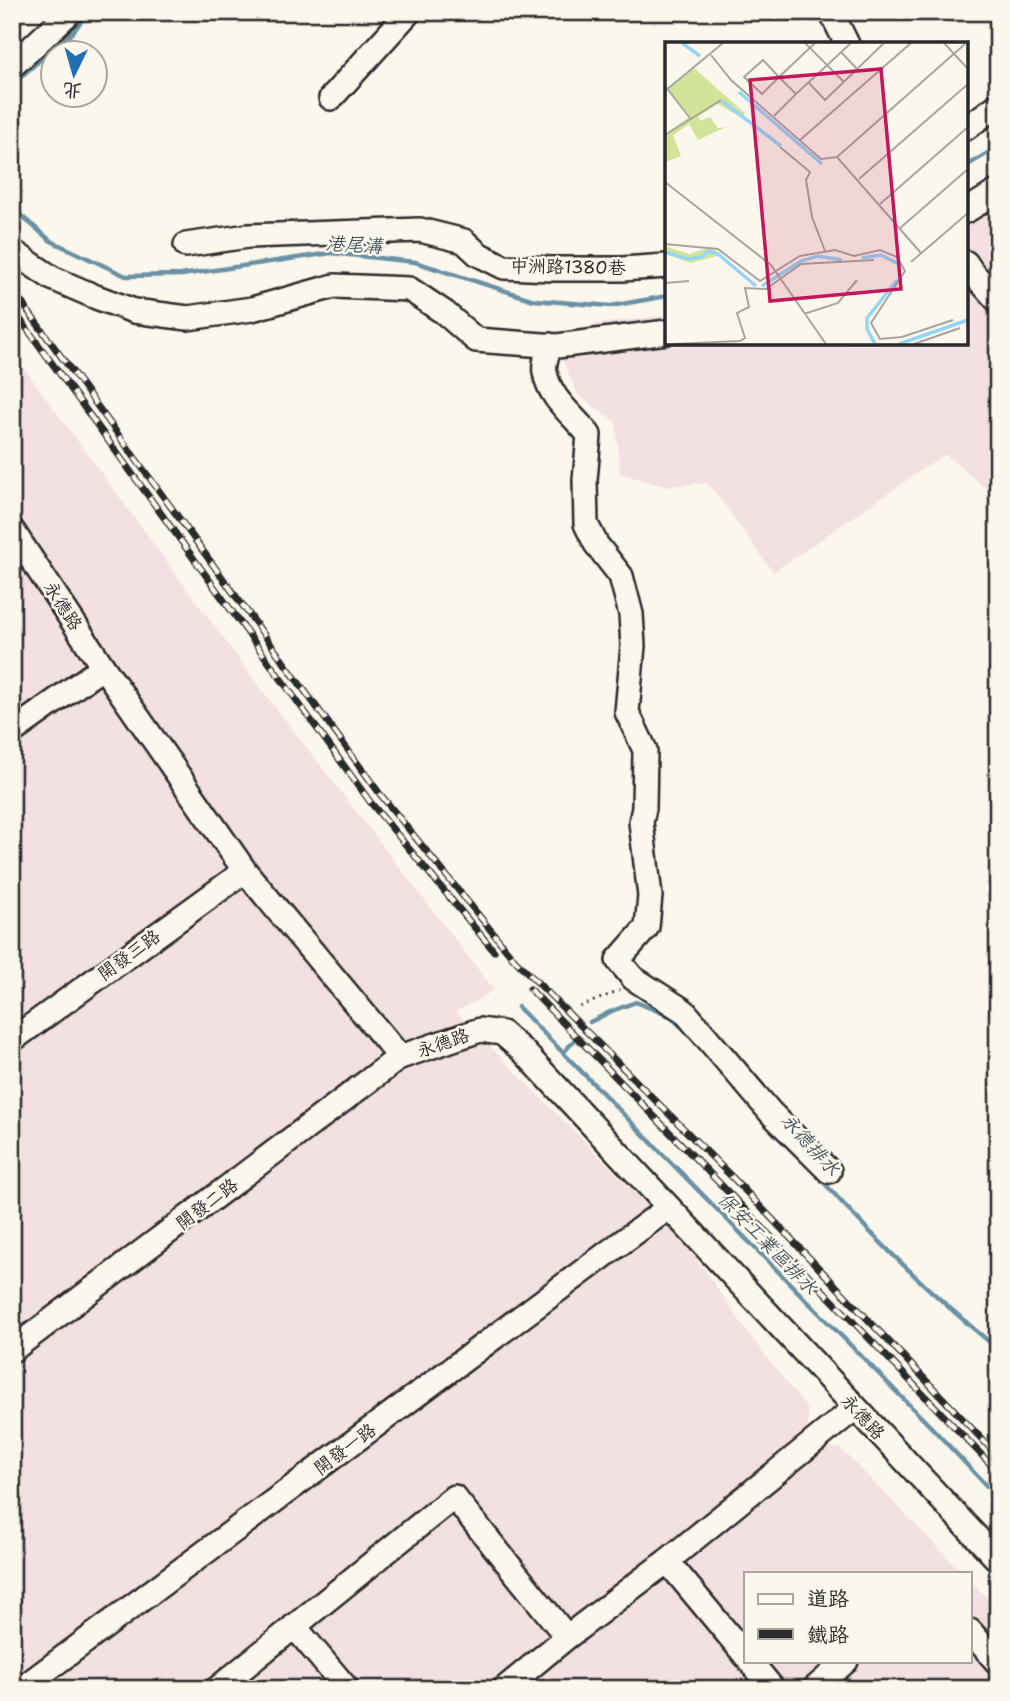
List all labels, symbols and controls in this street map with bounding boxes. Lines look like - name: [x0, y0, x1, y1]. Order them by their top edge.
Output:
- north arrow: [38, 38, 108, 108]
- inset map: [665, 42, 968, 345]
- text: 北: [62, 77, 83, 104]
- water label: 港尾溝: [325, 231, 385, 259]
- street label: 中洲路1380巷: [510, 254, 626, 280]
- street label: 永德路: [38, 577, 88, 635]
- street label: 開發三路: [93, 924, 165, 986]
- street label: 永德路: [414, 1023, 472, 1063]
- water label: 永德排水: [776, 1108, 846, 1182]
- street label: 開發二路: [171, 1173, 243, 1235]
- water label: 保安工業區排水: [712, 1187, 824, 1301]
- street label: 永德路: [836, 1389, 890, 1445]
- street label: 開發一路: [309, 1418, 381, 1480]
- legend: [744, 1572, 972, 1662]
- text: 道路: [807, 1585, 849, 1613]
- text: 鐵路: [807, 1621, 849, 1649]

